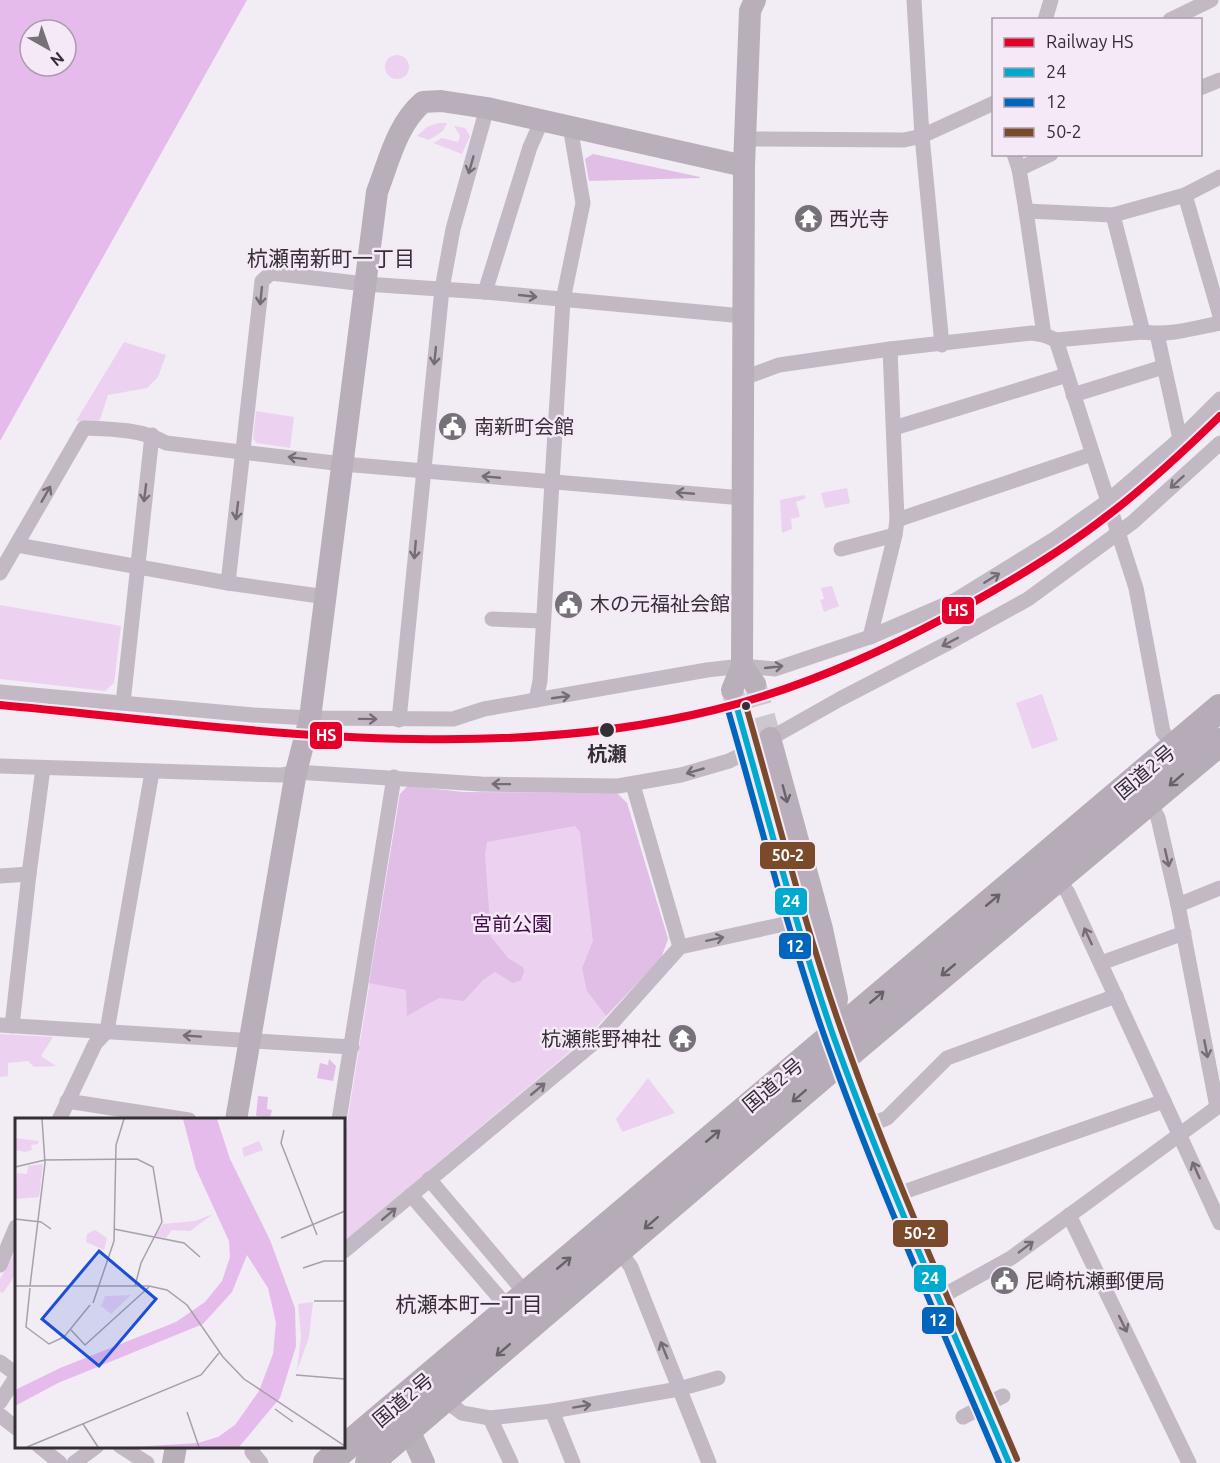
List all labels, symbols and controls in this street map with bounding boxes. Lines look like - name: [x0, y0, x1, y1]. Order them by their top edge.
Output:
- north arrow: [18, 18, 78, 78]
- legend: [992, 18, 1202, 156]
- text: Railway HS: [1046, 31, 1133, 51]
- text: N: [47, 49, 68, 70]
- text: 24: [1046, 61, 1066, 81]
- text: 12: [1046, 91, 1066, 111]
- text: 50-2: [1046, 121, 1082, 141]
- one-way arrow: [465, 155, 476, 174]
- temple icon: 西光寺: [792, 203, 824, 235]
- place label: 西光寺: [829, 207, 889, 230]
- district label: 杭瀬南新町一丁目: [247, 246, 415, 270]
- one-way arrow: [255, 285, 266, 305]
- one-way arrow: [517, 291, 537, 302]
- one-way arrow: [429, 345, 440, 365]
- public building icon: 南新町会館: [437, 411, 469, 443]
- place label: 南新町会館: [474, 415, 574, 438]
- one-way arrow: [287, 452, 307, 463]
- one-way arrow: [481, 471, 501, 482]
- one-way arrow: [1169, 475, 1184, 489]
- one-way arrow: [139, 483, 150, 503]
- one-way arrow: [40, 486, 52, 503]
- one-way arrow: [676, 487, 695, 498]
- one-way arrow: [231, 500, 242, 520]
- one-way arrow: [409, 539, 420, 559]
- one-way arrow: [983, 572, 1000, 584]
- public building icon: 木の元福祉会館: [553, 588, 585, 620]
- place label: 木の元福祉会館: [590, 592, 730, 615]
- line badge: HS: [941, 596, 975, 625]
- text: HS: [948, 601, 968, 619]
- one-way arrow: [941, 637, 959, 648]
- one-way arrow: [764, 661, 783, 672]
- one-way arrow: [550, 691, 570, 702]
- unlabelled marker: [740, 700, 752, 712]
- one-way arrow: [358, 713, 378, 725]
- line badge: HS: [309, 721, 343, 750]
- marker: 杭瀬: [598, 721, 616, 739]
- text: HS: [316, 726, 336, 744]
- street label: 国道2号: [1110, 740, 1179, 803]
- place label: 杭瀬: [587, 742, 627, 765]
- one-way arrow: [686, 766, 705, 777]
- one-way arrow: [1169, 773, 1184, 787]
- one-way arrow: [492, 778, 512, 790]
- one-way arrow: [780, 784, 792, 803]
- line badge: 50-2: [759, 841, 816, 870]
- text: 50-2: [772, 846, 804, 864]
- one-way arrow: [1162, 848, 1174, 867]
- line badge: 24: [774, 887, 808, 916]
- text: 24: [782, 892, 800, 910]
- one-way arrow: [985, 893, 1000, 907]
- park label: 宮前公園: [472, 912, 552, 935]
- one-way arrow: [1082, 927, 1094, 945]
- line badge: 12: [778, 932, 812, 960]
- one-way arrow: [705, 933, 724, 944]
- text: 12: [786, 937, 804, 955]
- one-way arrow: [940, 963, 956, 976]
- one-way arrow: [869, 990, 885, 1003]
- temple icon: 杭瀬熊野神社: [666, 1023, 698, 1055]
- place label: 杭瀬熊野神社: [541, 1027, 661, 1050]
- one-way arrow: [183, 1031, 203, 1042]
- one-way arrow: [1201, 1039, 1212, 1058]
- street label: 国道2号: [738, 1053, 807, 1116]
- one-way arrow: [530, 1082, 546, 1095]
- one-way arrow: [791, 1089, 807, 1102]
- inset map: [15, 1118, 345, 1448]
- one-way arrow: [705, 1130, 721, 1143]
- one-way arrow: [1190, 1162, 1201, 1180]
- one-way arrow: [380, 1207, 396, 1220]
- one-way arrow: [643, 1216, 659, 1229]
- line badge: 50-2: [892, 1219, 949, 1248]
- text: 50-2: [904, 1224, 936, 1242]
- one-way arrow: [1017, 1240, 1033, 1253]
- one-way arrow: [556, 1256, 571, 1270]
- line badge: 24: [913, 1264, 947, 1293]
- public building icon: 尼崎杭瀬郵便局: [988, 1265, 1020, 1297]
- text: 24: [921, 1269, 939, 1287]
- place label: 尼崎杭瀬郵便局: [1025, 1269, 1165, 1292]
- district label: 杭瀬本町一丁目: [396, 1292, 543, 1316]
- line badge: 12: [921, 1306, 955, 1335]
- text: 12: [929, 1311, 947, 1329]
- one-way arrow: [1117, 1315, 1129, 1333]
- one-way arrow: [658, 1341, 669, 1360]
- one-way arrow: [496, 1343, 511, 1357]
- street label: 国道2号: [368, 1368, 437, 1431]
- one-way arrow: [571, 1400, 591, 1411]

